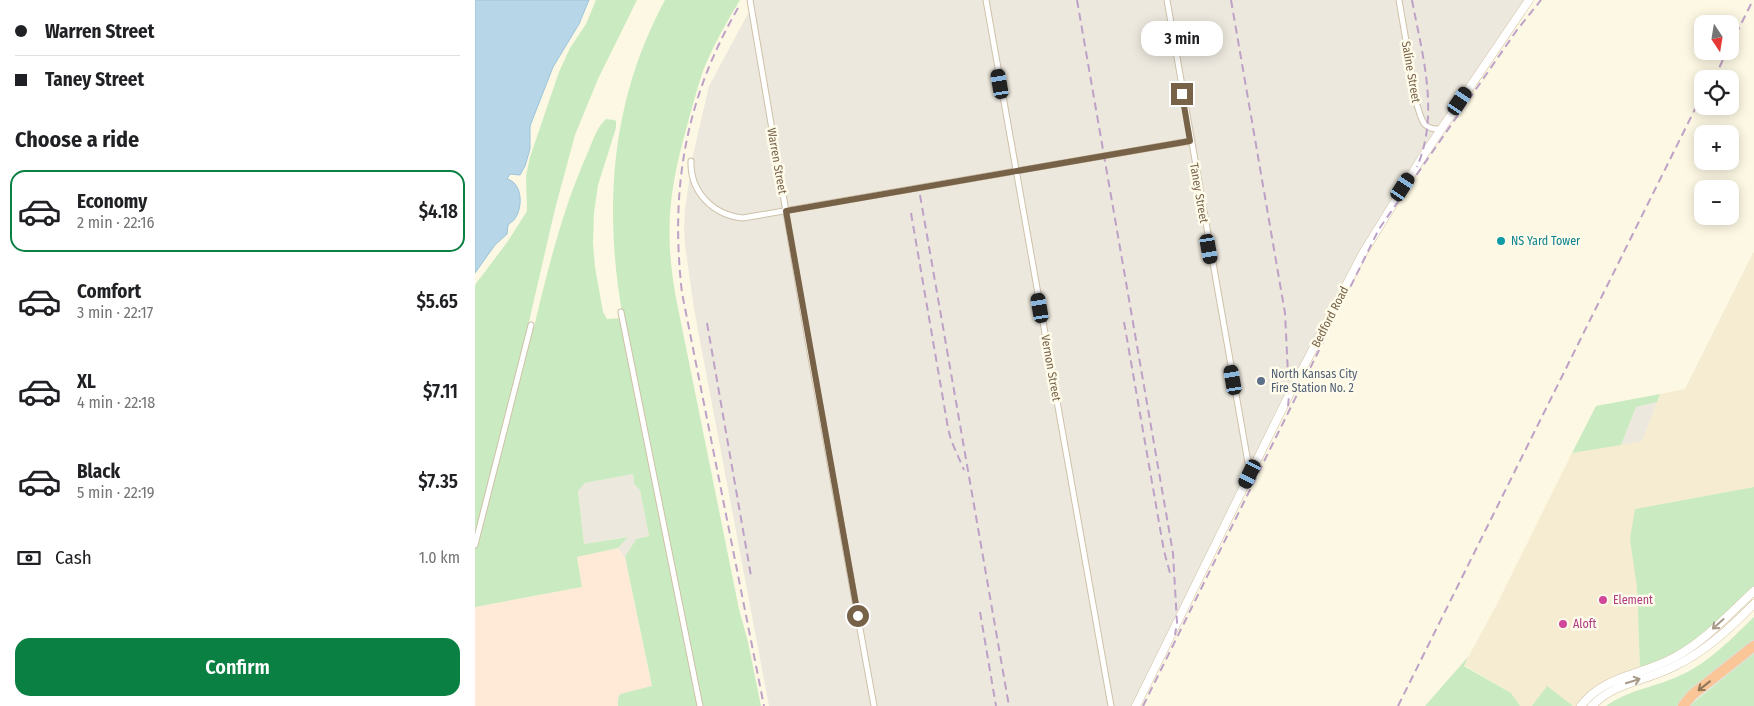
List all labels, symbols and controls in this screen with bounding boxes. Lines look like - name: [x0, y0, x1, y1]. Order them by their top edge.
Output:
- north arrow: [1694, 15, 1739, 60]
- map controls: [1694, 15, 1739, 225]
- text: Warren Street: [45, 20, 154, 43]
- callout: 3 min: [1141, 22, 1223, 56]
- text: 3 min: [1164, 29, 1200, 48]
- street label: Saline Street: [1399, 40, 1423, 104]
- text: Taney Street: [45, 68, 144, 91]
- car: [990, 68, 1009, 100]
- button: locate: [1694, 70, 1739, 115]
- route end: [1171, 83, 1193, 105]
- car: [1445, 84, 1474, 118]
- button: +: [1694, 125, 1739, 170]
- text: Choose a ride: [15, 126, 139, 153]
- street label: Warren Street: [764, 127, 790, 195]
- street label: Taney Street: [1187, 162, 1211, 224]
- car: [1388, 170, 1417, 204]
- button: −: [1694, 180, 1739, 225]
- icon: car: [17, 189, 62, 234]
- text: Economy: [77, 190, 147, 213]
- text: $4.18: [419, 200, 458, 223]
- text: 2 min · 22:16: [77, 213, 155, 232]
- car: [1199, 233, 1218, 265]
- place label: NS Yard Tower: [1511, 234, 1581, 248]
- marker: NS Yard Tower: [1495, 235, 1507, 247]
- icon: car: [17, 279, 62, 324]
- text: Comfort: [77, 280, 141, 303]
- street label: Bedford Road: [1309, 284, 1351, 350]
- text: $5.65: [416, 290, 458, 313]
- car: [1030, 292, 1049, 324]
- text: 3 min · 22:17: [77, 303, 153, 322]
- street label: Vernon Street: [1038, 334, 1064, 402]
- car: [1223, 364, 1242, 396]
- place label: North Kansas City Fire Station No. 2: [1271, 367, 1358, 395]
- icon: car: [17, 369, 62, 414]
- text: XL: [77, 370, 96, 393]
- marker: North Kansas City Fire Station No. 2: [1255, 375, 1267, 387]
- text: $7.11: [423, 380, 458, 403]
- text: 4 min · 22:18: [77, 393, 155, 412]
- car: [1236, 457, 1263, 491]
- icon: car: [17, 459, 62, 504]
- text: Black: [77, 460, 120, 483]
- text: $7.35: [418, 470, 458, 493]
- text: 5 min · 22:19: [77, 483, 155, 502]
- icon: cash: [15, 544, 43, 572]
- text: Cash: [55, 546, 92, 569]
- text: 1.0 km: [419, 548, 460, 567]
- place label: Element: [1613, 593, 1653, 607]
- marker: Element: [1597, 594, 1609, 606]
- route start: [847, 605, 869, 627]
- place label: Aloft: [1573, 617, 1596, 631]
- marker: Aloft: [1557, 618, 1569, 630]
- one-way arrow: [1712, 618, 1724, 630]
- button: Confirm: [15, 638, 460, 696]
- one-way arrow: [1625, 676, 1641, 686]
- one-way arrow: [1697, 681, 1711, 691]

